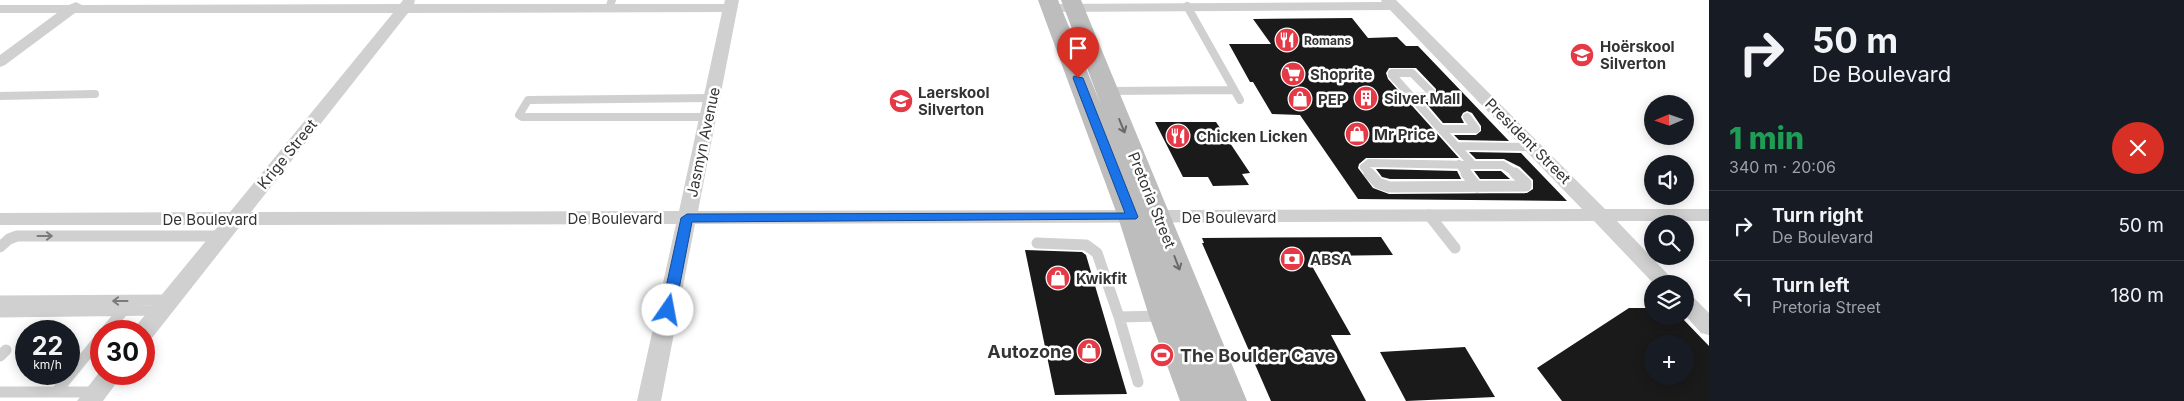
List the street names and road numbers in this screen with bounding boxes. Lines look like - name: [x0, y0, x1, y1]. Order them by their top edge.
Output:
- street label: Jasmyn Avenue: [682, 85, 724, 199]
- street label: President Street: [1481, 94, 1575, 188]
- street label: Krige Street: [253, 115, 321, 193]
- street label: Pretoria Street: [1124, 149, 1180, 251]
- street label: De Boulevard: [1182, 208, 1276, 227]
- street label: De Boulevard: [568, 209, 662, 228]
- street label: De Boulevard: [163, 210, 257, 229]

